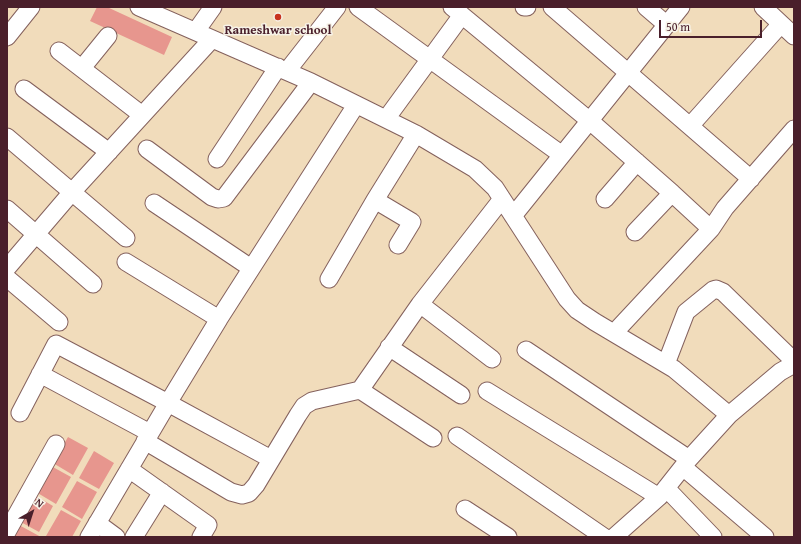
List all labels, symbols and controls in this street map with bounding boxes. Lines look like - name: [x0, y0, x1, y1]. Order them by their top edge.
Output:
- marker: Rameshwar school: [273, 12, 283, 22]
- scale bar: [661, 12, 764, 38]
- text: 50 m: [666, 18, 690, 35]
- place label: Rameshwar school: [224, 23, 332, 39]
- north arrow: [12, 492, 52, 532]
- text: N: [32, 494, 47, 511]

